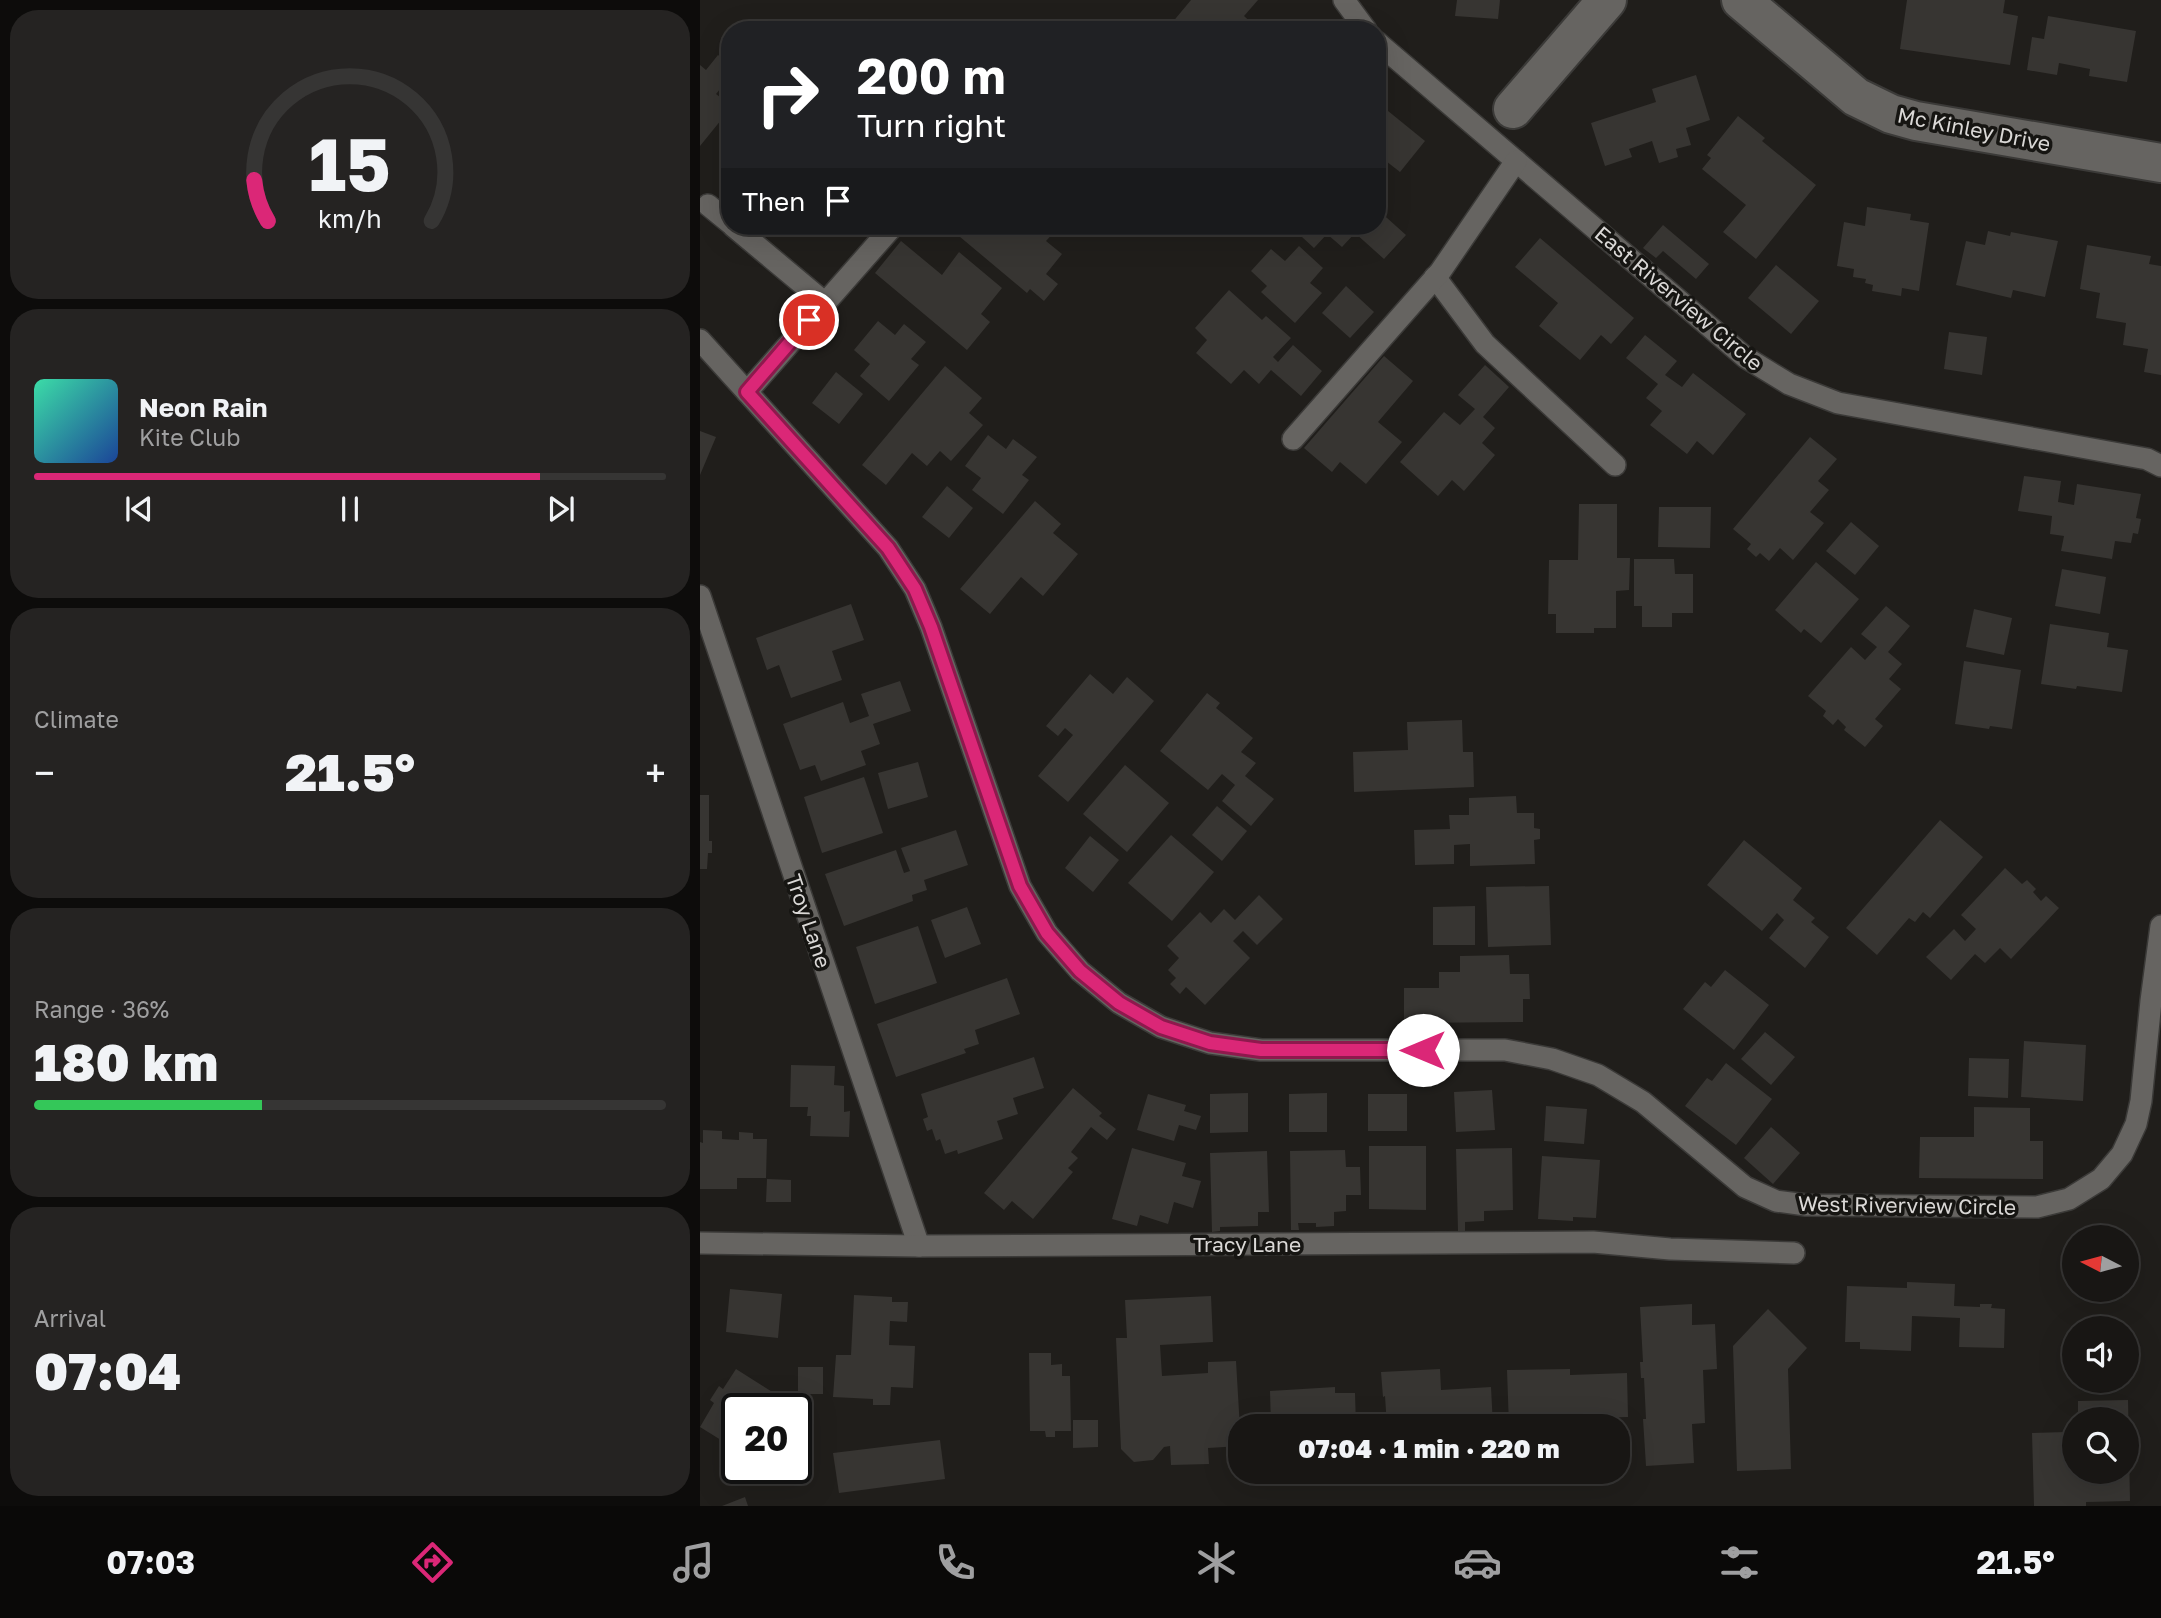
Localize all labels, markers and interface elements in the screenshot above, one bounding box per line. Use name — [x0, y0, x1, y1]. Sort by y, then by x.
text: 200 m — [857, 46, 1006, 105]
icon: right — [742, 49, 833, 140]
street label: Mc Kinley Drive — [1895, 101, 2053, 157]
text: Turn right — [857, 106, 1006, 144]
text: 15 — [309, 120, 391, 207]
icon: arrive — [819, 182, 857, 220]
text: Then — [742, 186, 805, 217]
text: km/h — [318, 202, 382, 233]
street label: East Riverview Circle — [1590, 220, 1768, 376]
pin — [779, 290, 839, 350]
icon: arrive — [790, 301, 828, 339]
text: Neon Rain — [139, 392, 268, 423]
text: Kite Club — [139, 423, 240, 451]
icon: previous — [120, 490, 158, 528]
icon: pause — [331, 490, 369, 528]
icon: next — [542, 490, 580, 528]
text: Climate — [34, 705, 119, 733]
text: 21.5° — [285, 740, 415, 802]
text: − — [34, 750, 55, 795]
text: + — [645, 750, 666, 795]
street label: Troy Lane — [781, 871, 837, 971]
text: Range · 36% — [34, 995, 169, 1023]
position arrow — [1386, 1013, 1460, 1087]
text: 180 km — [34, 1030, 218, 1092]
street label: West Riverview Circle — [1798, 1190, 2016, 1220]
north arrow — [2062, 1225, 2138, 1302]
map controls — [2062, 1225, 2139, 1484]
street label: Tracy Lane — [1193, 1231, 1301, 1257]
text: Arrival — [34, 1304, 106, 1332]
button: sound — [2062, 1316, 2139, 1393]
text: 07:04 — [34, 1339, 181, 1401]
speed limit sign: 20 — [721, 1393, 812, 1484]
button: search — [2062, 1407, 2139, 1484]
text: 07:04 · 1 min · 220 m — [1298, 1433, 1560, 1464]
icon: directions — [408, 1538, 457, 1587]
icon: music — [669, 1538, 718, 1587]
icon: phone — [931, 1538, 980, 1587]
icon: climate — [1192, 1538, 1241, 1587]
icon: car — [1453, 1538, 1502, 1587]
icon: filters — [1715, 1538, 1764, 1587]
text: 07:03 — [106, 1543, 195, 1581]
text: 21.5° — [1976, 1543, 2055, 1581]

